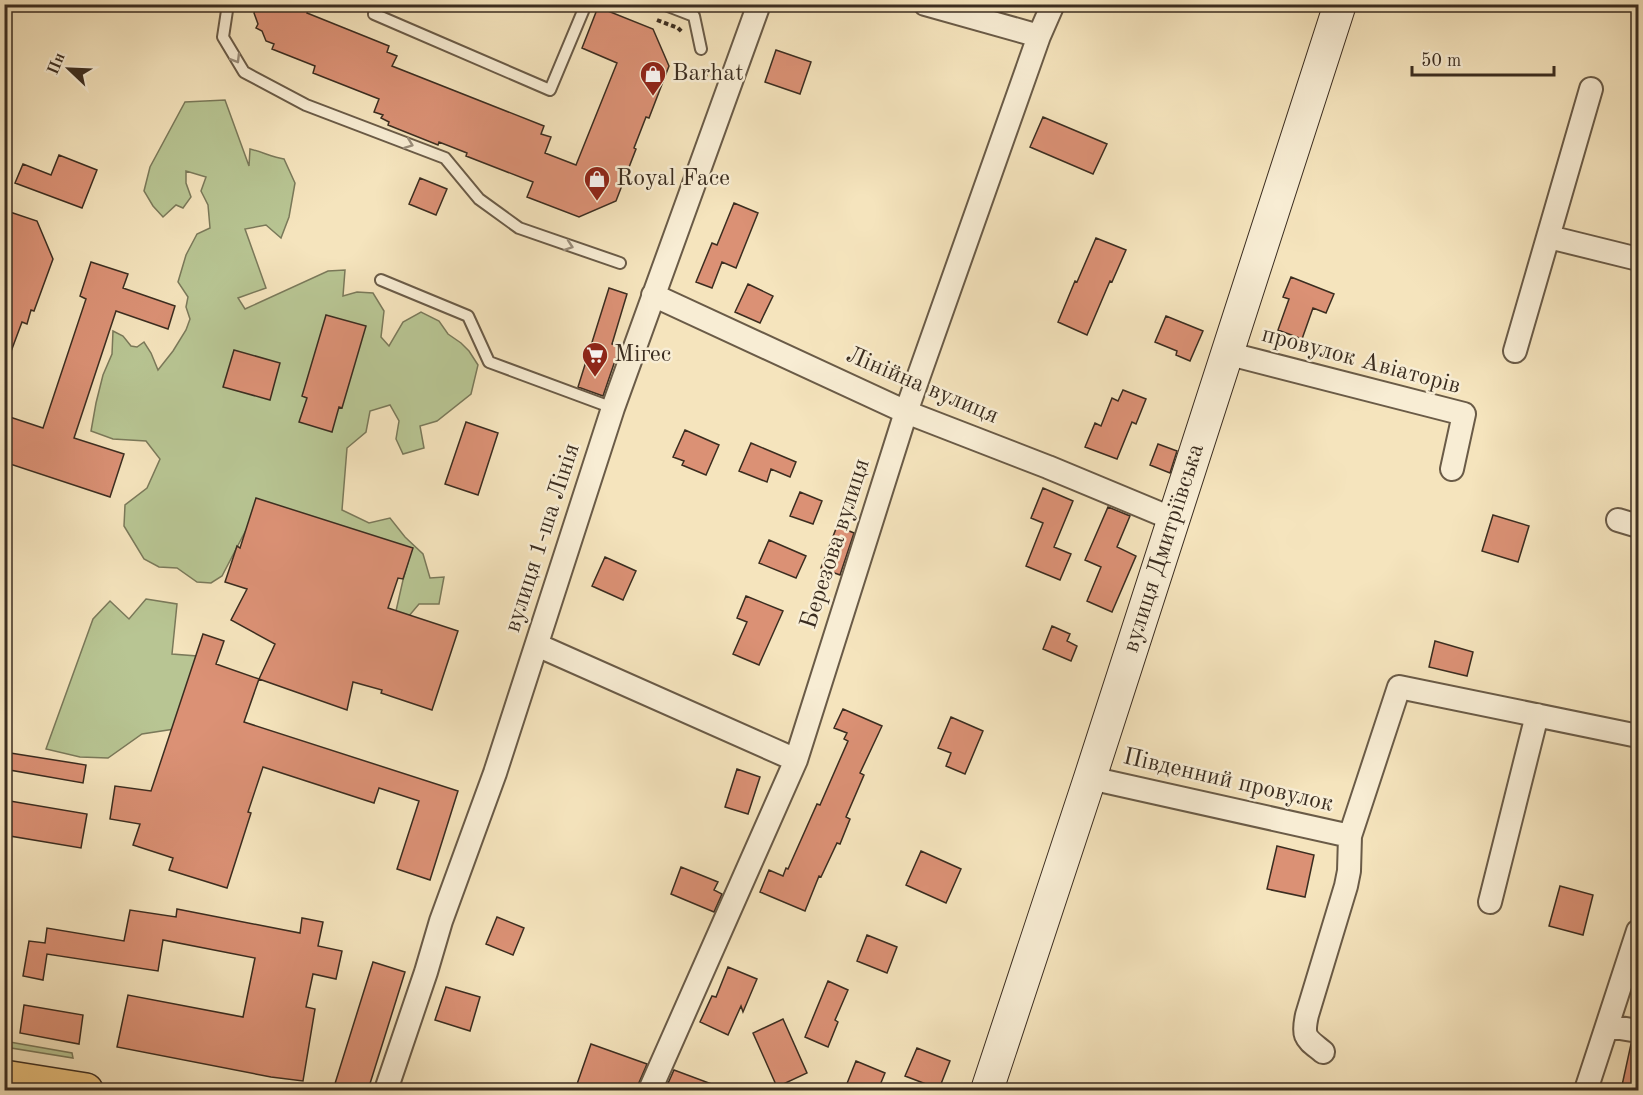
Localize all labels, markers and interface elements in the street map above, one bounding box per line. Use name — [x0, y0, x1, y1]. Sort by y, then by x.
north arrow — [39, 39, 99, 99]
scale bar — [1412, 39, 1554, 77]
text: Пн — [45, 51, 69, 77]
text: 50 m — [1421, 52, 1461, 70]
one-way arrow — [229, 53, 241, 63]
shop icon: Barhat — [638, 59, 668, 97]
place label: Barhat — [672, 62, 744, 86]
one-way arrow — [402, 137, 413, 149]
shop icon: Royal Face — [582, 164, 612, 202]
place label: Royal Face — [616, 167, 730, 191]
one-way arrow — [563, 238, 574, 251]
street label: провулок Авіаторів — [1259, 323, 1463, 399]
supermarket icon: Мігес — [580, 340, 610, 378]
place label: Мігес — [614, 343, 671, 367]
street label: Лінійна вулиця — [842, 343, 1002, 429]
street label: вулиця 1-ша Лінія — [501, 441, 585, 635]
street label: вулиця Дмитріївська — [1119, 441, 1209, 656]
street label: Березова вулиця — [797, 456, 875, 632]
street label: Південний провулок — [1121, 745, 1335, 817]

